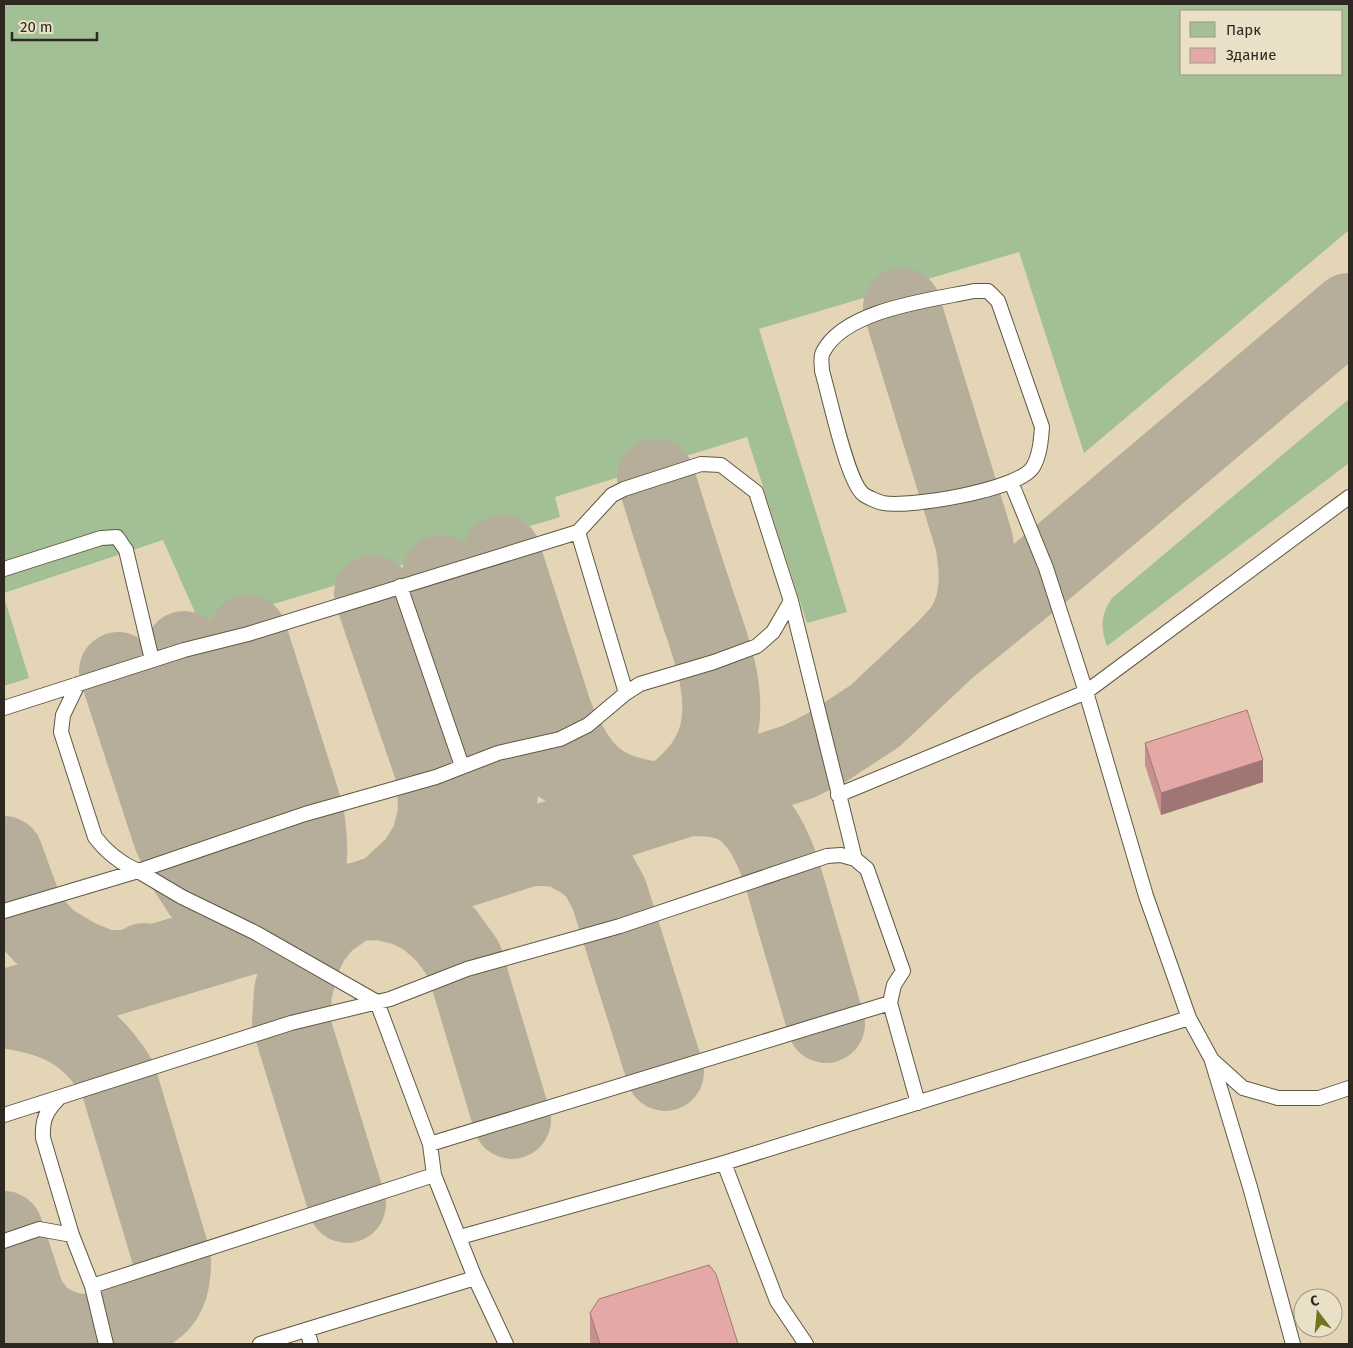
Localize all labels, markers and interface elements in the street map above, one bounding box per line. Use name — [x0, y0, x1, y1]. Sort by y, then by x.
scale bar — [12, 10, 98, 42]
legend — [1180, 10, 1343, 75]
text: 20 m — [20, 18, 53, 36]
text: Парк — [1226, 21, 1261, 39]
text: Здание — [1226, 46, 1276, 64]
north arrow — [1293, 1288, 1343, 1338]
text: С — [1308, 1292, 1321, 1310]

